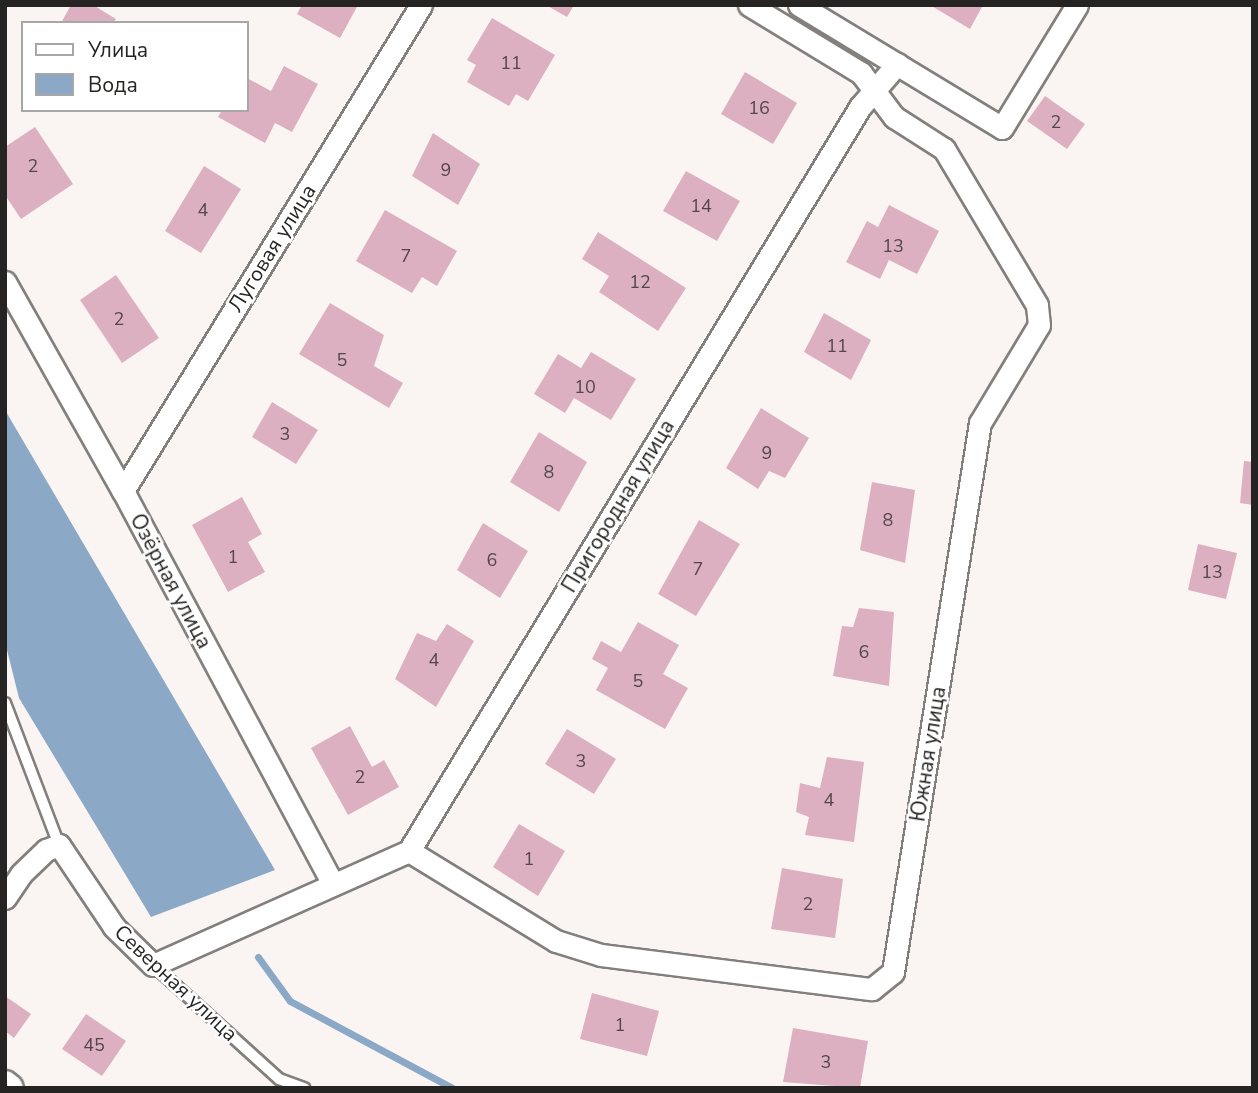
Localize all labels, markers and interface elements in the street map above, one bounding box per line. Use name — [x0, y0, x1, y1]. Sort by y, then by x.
legend — [21, 21, 248, 112]
text: Улица — [88, 36, 148, 64]
house number: 11 — [500, 52, 522, 74]
text: Вода — [88, 71, 138, 99]
house number: 16 — [748, 97, 770, 119]
house number: 2 — [1051, 111, 1061, 133]
house number: 2 — [28, 155, 38, 177]
house number: 9 — [441, 159, 451, 181]
street label: Луговая улица — [223, 180, 321, 316]
house number: 14 — [690, 195, 712, 217]
house number: 4 — [198, 199, 208, 221]
house number: 13 — [882, 235, 904, 257]
house number: 7 — [401, 245, 411, 267]
house number: 12 — [629, 271, 651, 293]
house number: 2 — [114, 308, 124, 330]
house number: 11 — [826, 335, 848, 357]
house number: 5 — [337, 349, 347, 371]
house number: 10 — [574, 376, 596, 398]
street label: Пригородная улица — [556, 415, 680, 597]
house number: 3 — [280, 423, 290, 445]
house number: 9 — [762, 442, 772, 464]
house number: 8 — [544, 461, 554, 483]
street label: Озёрная улица — [125, 509, 217, 653]
house number: 8 — [883, 509, 893, 531]
house number: 1 — [228, 546, 238, 568]
house number: 6 — [487, 549, 497, 571]
house number: 7 — [693, 558, 703, 580]
house number: 13 — [1201, 561, 1223, 583]
house number: 6 — [859, 641, 869, 663]
house number: 4 — [429, 649, 439, 671]
house number: 5 — [633, 670, 643, 692]
street label: Южная улица — [905, 685, 951, 823]
house number: 3 — [576, 750, 586, 772]
house number: 2 — [355, 766, 365, 788]
house number: 4 — [824, 789, 834, 811]
house number: 1 — [524, 848, 534, 870]
house number: 2 — [803, 893, 813, 915]
street label: Северная улица — [109, 919, 243, 1047]
house number: 1 — [615, 1014, 625, 1036]
house number: 45 — [83, 1034, 105, 1056]
house number: 3 — [821, 1051, 831, 1073]

